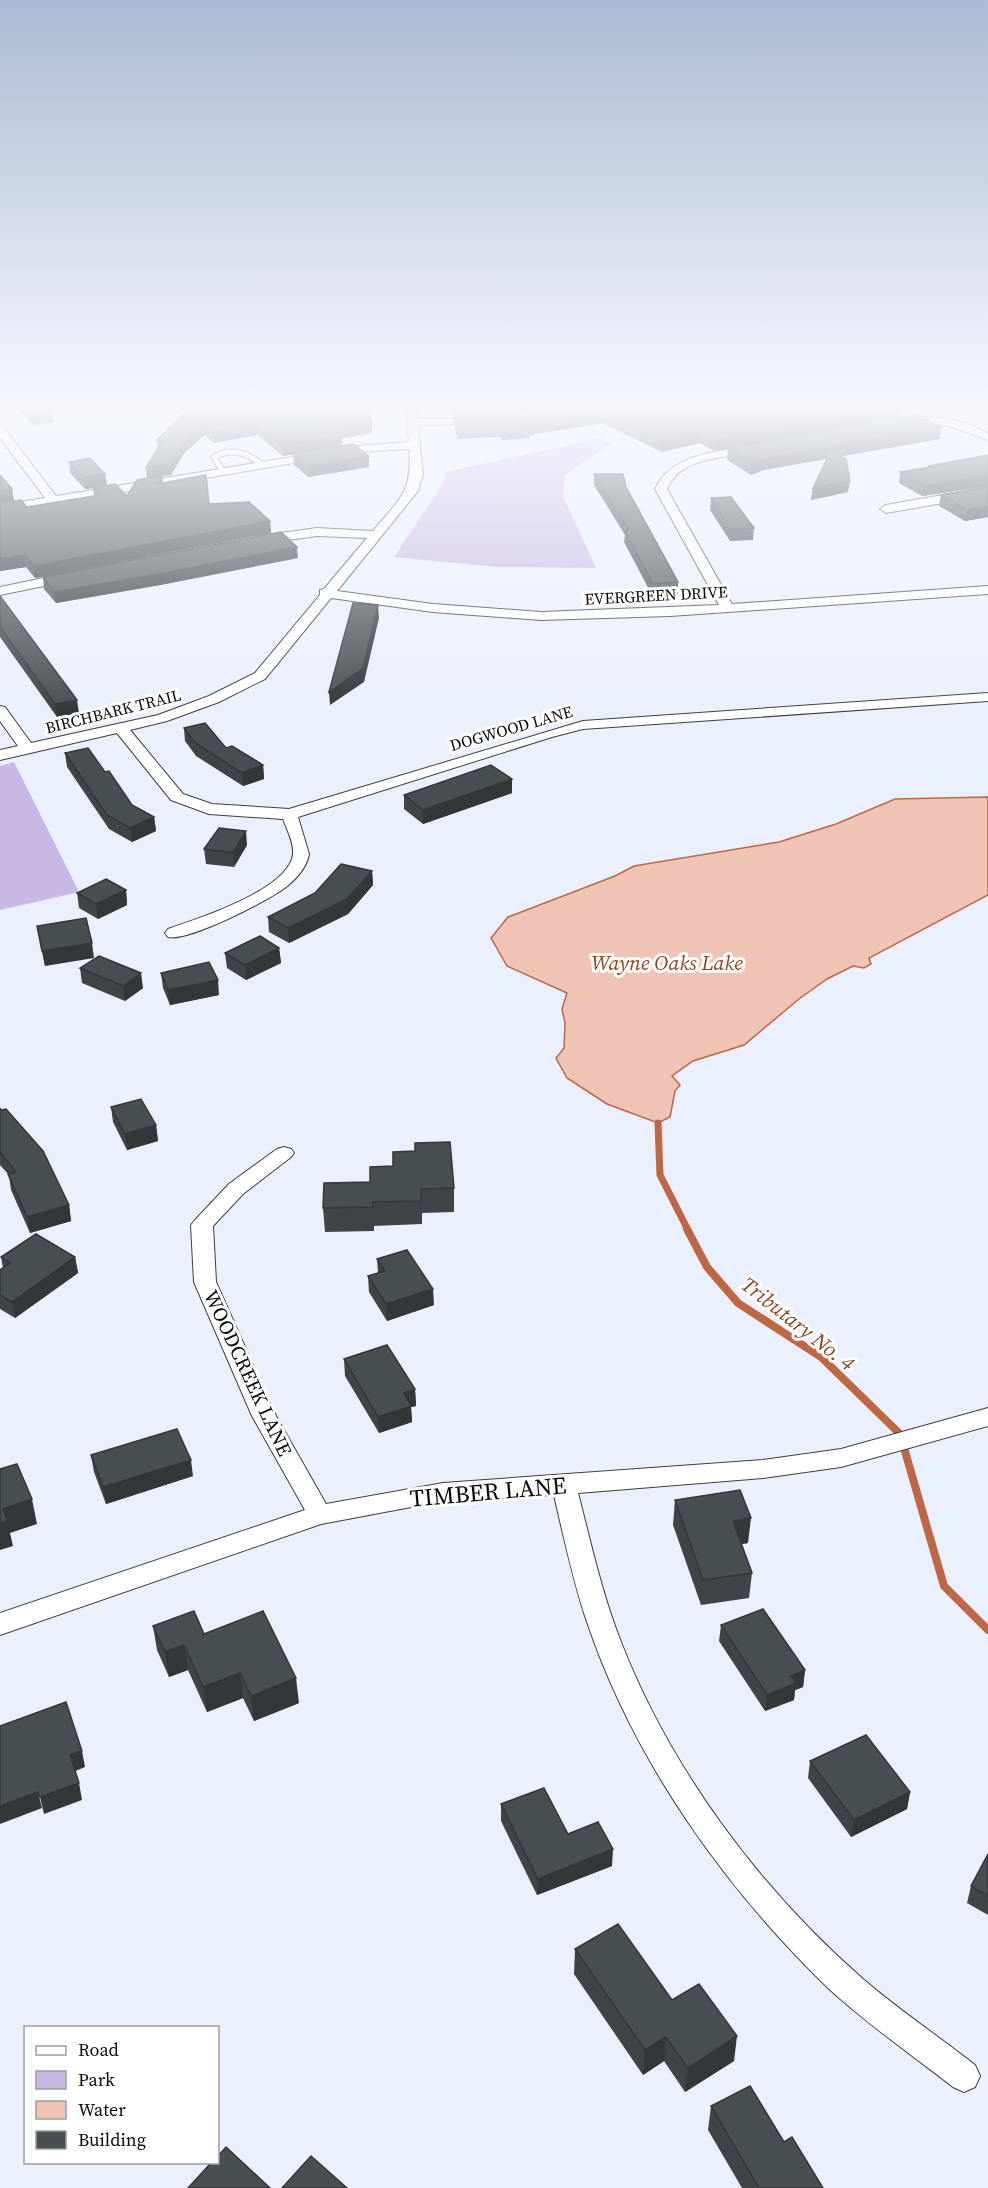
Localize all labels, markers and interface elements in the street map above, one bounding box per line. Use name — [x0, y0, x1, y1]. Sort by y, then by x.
street label: EVERGREEN DRIVE — [584, 580, 729, 610]
street label: BIRCHBARK TRAIL — [43, 683, 183, 739]
street label: DOGWOOD LANE — [447, 700, 575, 756]
water label: Wayne Oaks Lake — [591, 948, 743, 977]
water label: Tributary No. 4 — [735, 1270, 861, 1377]
street label: WOODCREEK LANE — [197, 1285, 299, 1461]
street label: TIMBER LANE — [408, 1468, 568, 1515]
legend — [24, 2026, 219, 2164]
text: Road — [78, 2037, 119, 2062]
text: Park — [78, 2067, 115, 2092]
text: Water — [78, 2097, 126, 2122]
text: Building — [78, 2127, 146, 2152]

